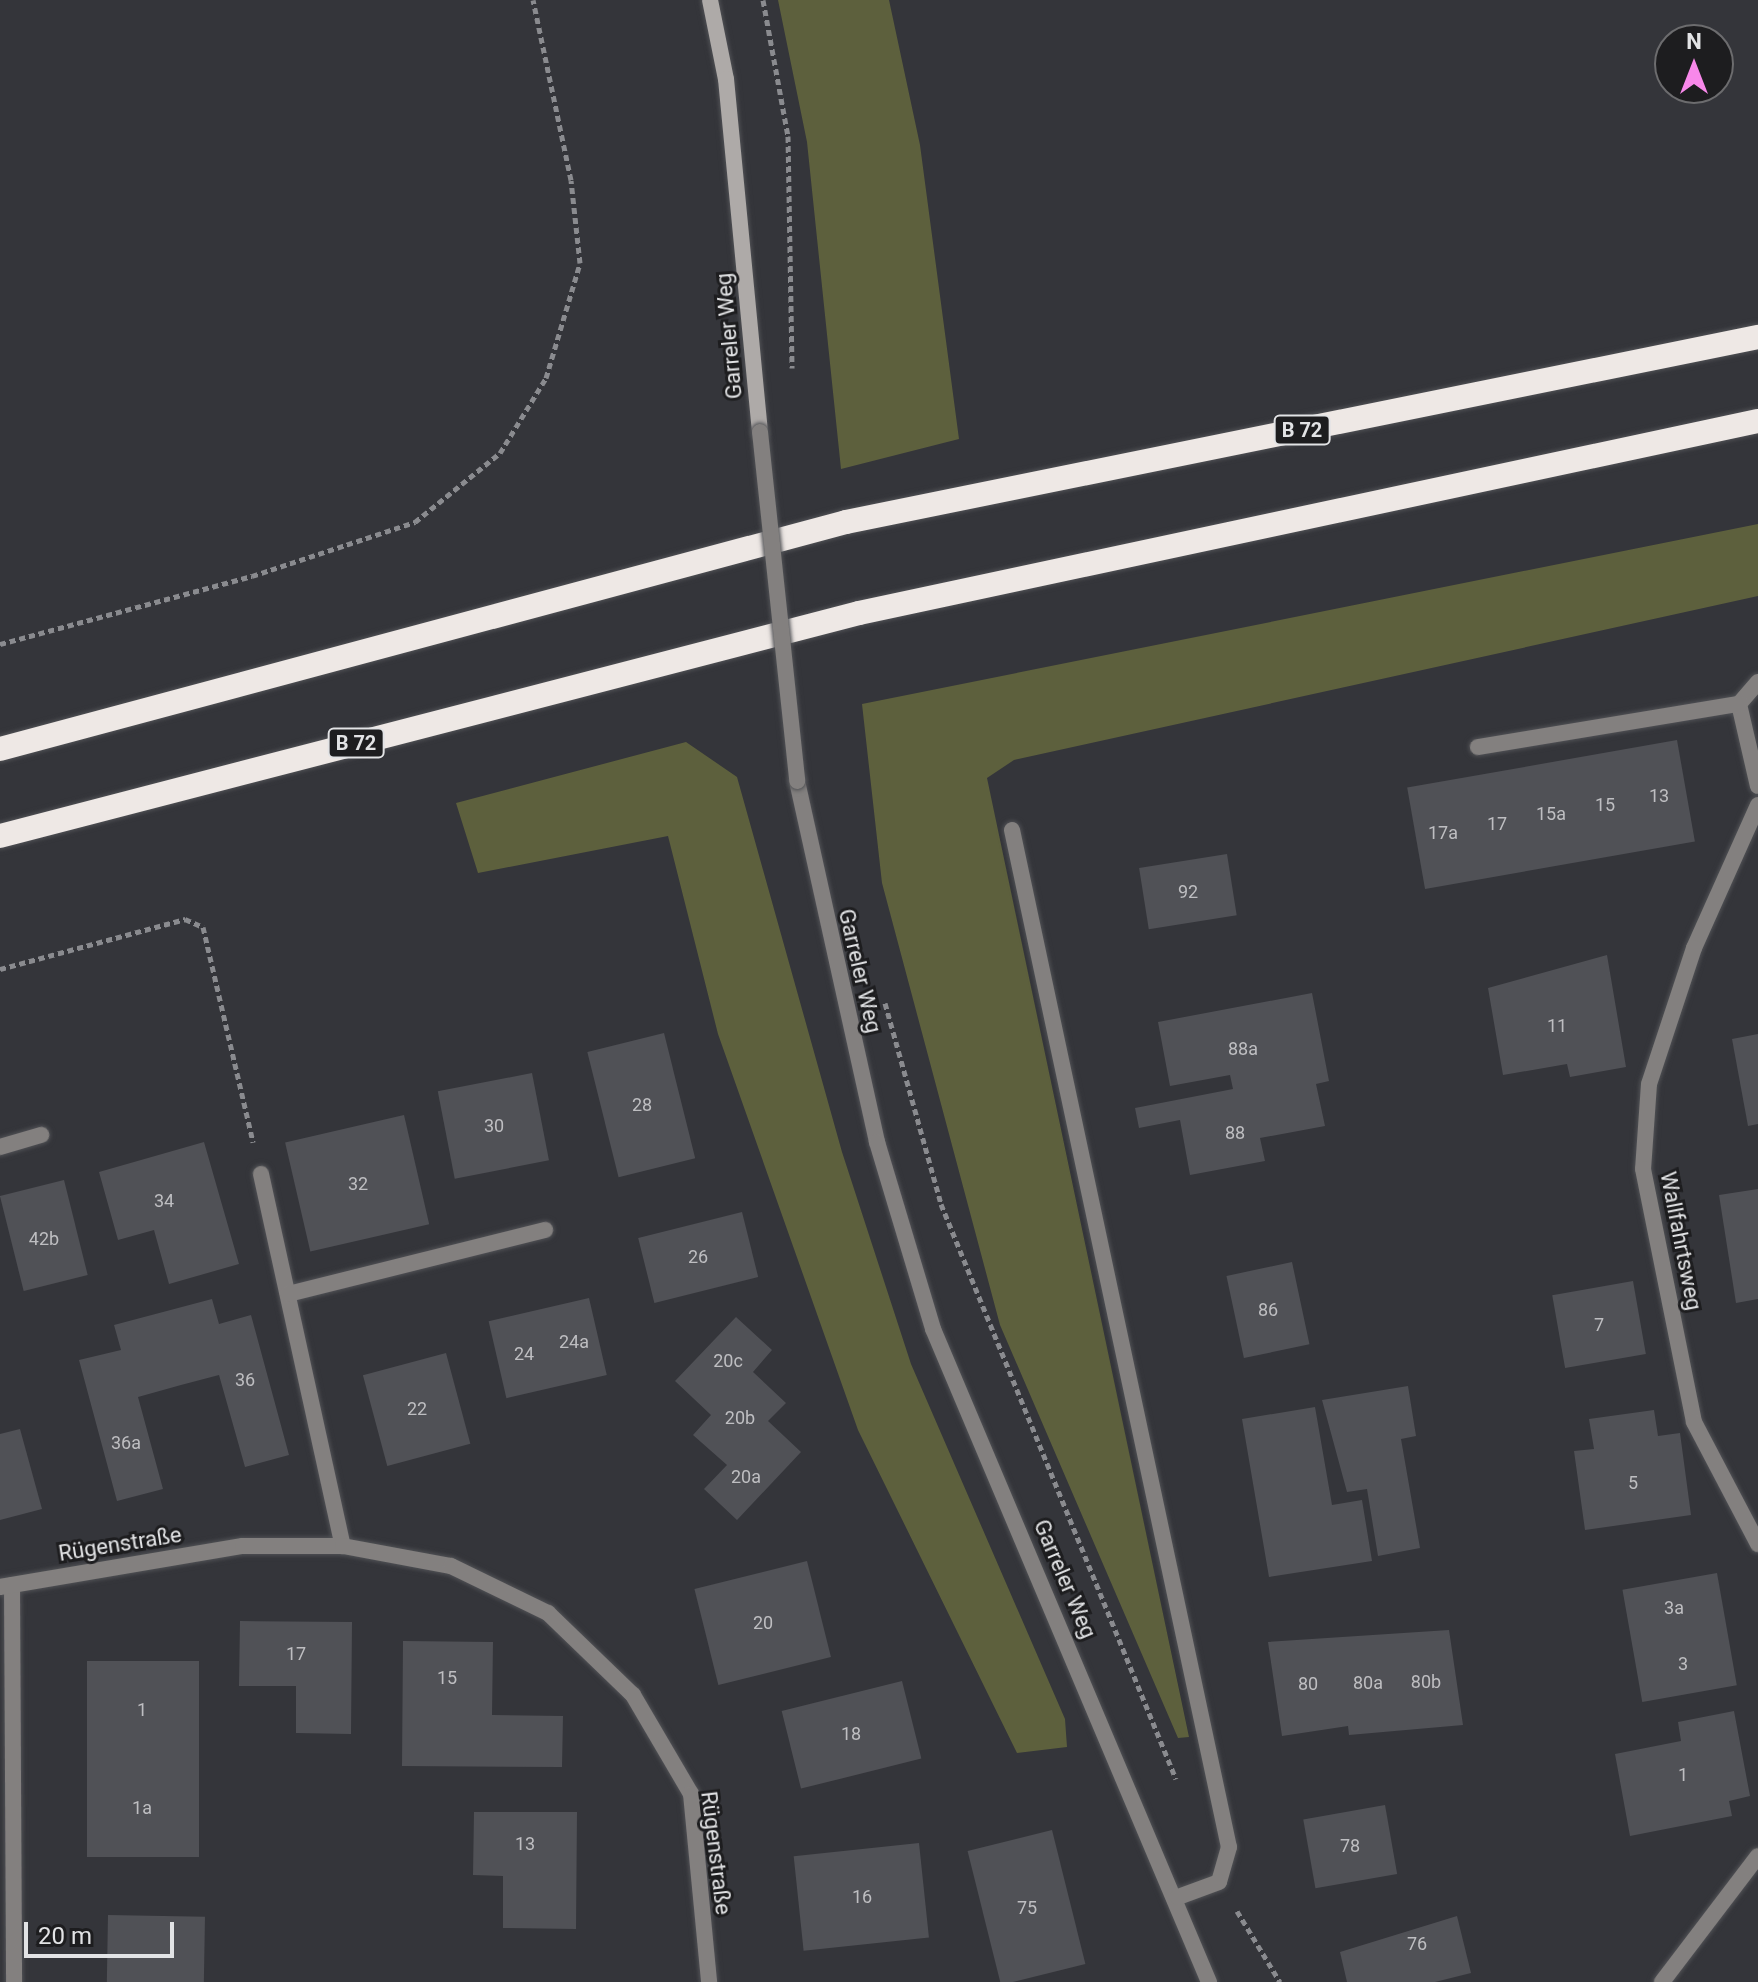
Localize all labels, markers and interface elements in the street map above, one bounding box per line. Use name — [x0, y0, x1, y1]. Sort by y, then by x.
north arrow — [1654, 24, 1734, 104]
text: N — [1686, 29, 1702, 54]
street label: Garreler Weg — [710, 272, 748, 400]
road number: B 72 — [1272, 414, 1332, 446]
road number: B 72 — [326, 727, 386, 759]
house number: 13 — [1649, 785, 1669, 807]
house number: 15 — [1595, 794, 1615, 816]
house number: 15a — [1536, 803, 1566, 825]
house number: 17 — [1487, 813, 1507, 835]
house number: 17a — [1428, 822, 1458, 844]
house number: 92 — [1178, 881, 1198, 903]
street label: Garreler Weg — [833, 906, 887, 1036]
house number: 11 — [1547, 1015, 1567, 1037]
house number: 88a — [1228, 1038, 1258, 1060]
house number: 28 — [632, 1094, 652, 1116]
house number: 30 — [484, 1115, 504, 1137]
house number: 88 — [1225, 1122, 1245, 1144]
street label: Wallfahrtsweg — [1655, 1169, 1707, 1313]
house number: 32 — [348, 1173, 368, 1195]
house number: 34 — [154, 1190, 174, 1212]
house number: 42b — [29, 1228, 59, 1250]
house number: 26 — [688, 1246, 708, 1268]
house number: 86 — [1258, 1299, 1278, 1321]
house number: 7 — [1594, 1314, 1604, 1336]
house number: 24a — [559, 1331, 589, 1353]
house number: 24 — [514, 1343, 534, 1365]
house number: 20c — [713, 1350, 743, 1372]
house number: 36 — [235, 1369, 255, 1391]
house number: 22 — [407, 1398, 427, 1420]
house number: 20b — [725, 1407, 755, 1429]
house number: 36a — [111, 1432, 141, 1454]
house number: 20a — [731, 1466, 761, 1488]
house number: 5 — [1628, 1472, 1638, 1494]
street label: Garreler Weg — [1028, 1516, 1102, 1642]
street label: Rügenstraße — [57, 1521, 183, 1567]
house number: 3a — [1664, 1597, 1684, 1619]
house number: 20 — [753, 1612, 773, 1634]
house number: 17 — [286, 1643, 306, 1665]
house number: 3 — [1678, 1653, 1688, 1675]
house number: 15 — [437, 1667, 457, 1689]
house number: 80b — [1411, 1671, 1441, 1693]
house number: 80a — [1353, 1672, 1383, 1694]
house number: 80 — [1298, 1673, 1318, 1695]
house number: 1 — [137, 1699, 147, 1721]
house number: 18 — [841, 1723, 861, 1745]
house number: 1 — [1678, 1764, 1688, 1786]
street label: Rügenstraße — [695, 1790, 737, 1916]
house number: 1a — [132, 1797, 152, 1819]
house number: 13 — [515, 1833, 535, 1855]
house number: 78 — [1340, 1835, 1360, 1857]
house number: 16 — [852, 1886, 872, 1908]
house number: 75 — [1017, 1897, 1037, 1919]
scale bar — [28, 1906, 178, 1956]
text: 20 m — [38, 1922, 92, 1950]
house number: 76 — [1407, 1933, 1427, 1955]

